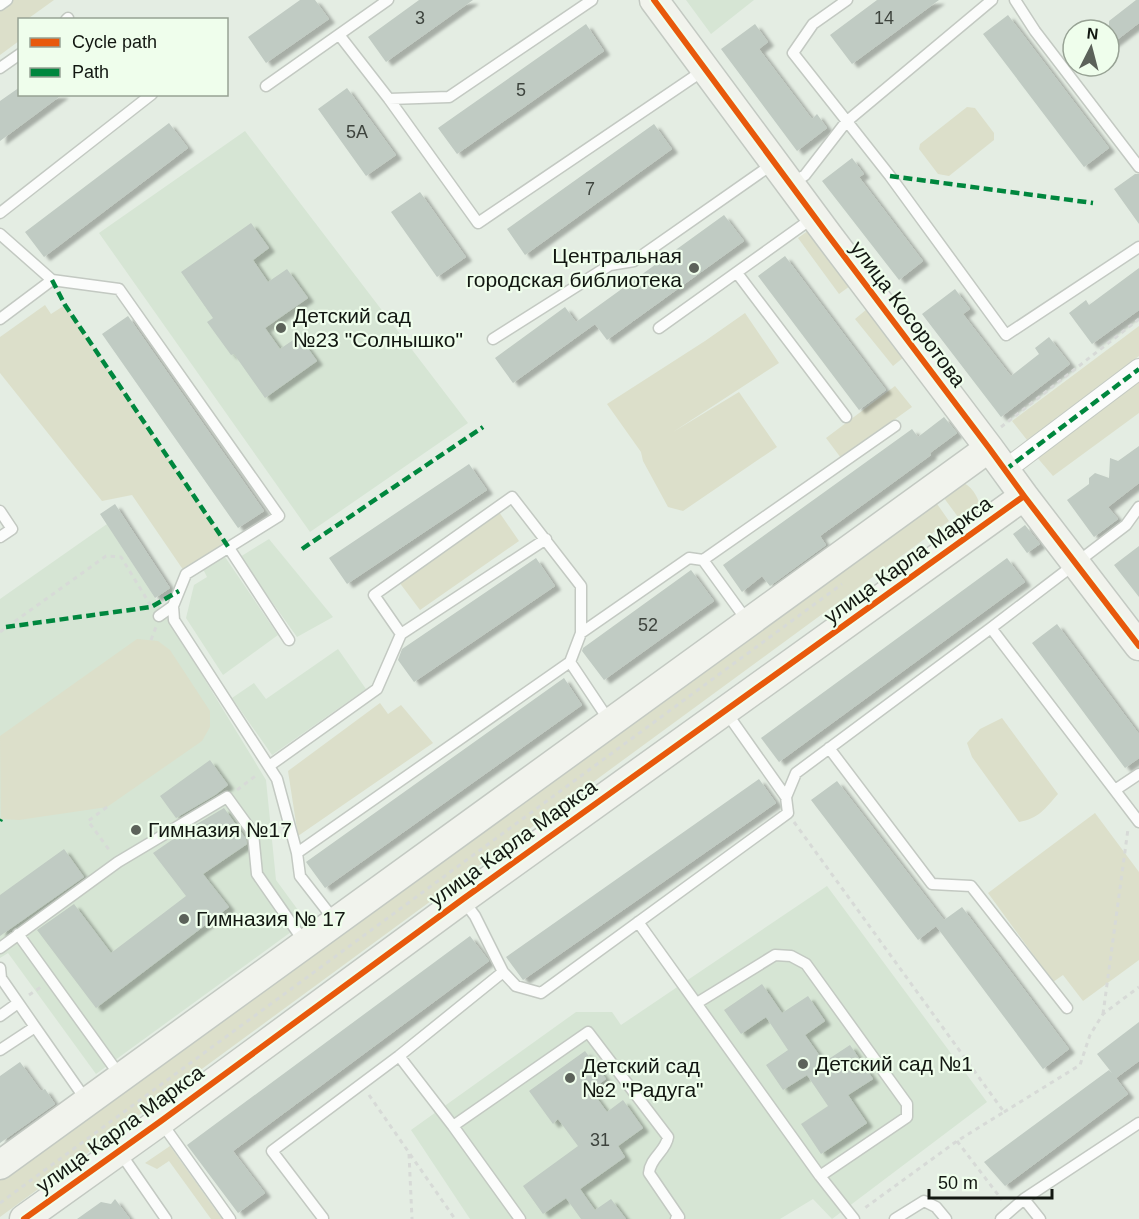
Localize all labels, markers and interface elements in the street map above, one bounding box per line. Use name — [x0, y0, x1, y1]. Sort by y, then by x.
house number: 3 — [415, 8, 425, 28]
house number: 14 — [874, 8, 894, 28]
legend — [18, 18, 228, 96]
north arrow — [1061, 18, 1121, 78]
text: N — [1086, 25, 1099, 43]
text: Cycle path — [72, 32, 157, 52]
text: Path — [72, 62, 109, 82]
house number: 5 — [516, 80, 526, 100]
house number: 5А — [346, 122, 368, 142]
house number: 7 — [585, 179, 595, 199]
street label: улица Косоротова — [846, 236, 971, 391]
place label: Центральная городская библиотека — [467, 244, 682, 291]
marker: Центральная городская библиотека — [687, 261, 701, 275]
place label: Детский сад №23 "Солнышко" — [293, 304, 463, 351]
marker: Детский сад №23 "Солнышко" — [274, 321, 288, 335]
street label: улица Карла Маркса — [820, 491, 996, 628]
house number: 52 — [638, 615, 658, 635]
street label: улица Карла Маркса — [425, 774, 601, 911]
place label: Гимназия №17 — [148, 818, 292, 841]
marker: Гимназия №17 — [129, 823, 143, 837]
place label: Гимназия № 17 — [196, 907, 346, 930]
marker: Гимназия № 17 — [177, 912, 191, 926]
place label: Детский сад №1 — [815, 1052, 973, 1075]
place label: Детский сад №2 "Радуга" — [582, 1054, 704, 1101]
marker: Детский сад №1 — [796, 1057, 810, 1071]
street label: улица Карла Маркса — [32, 1060, 208, 1197]
marker: Детский сад №2 "Радуга" — [563, 1071, 577, 1085]
house number: 31 — [590, 1130, 610, 1150]
scale bar — [929, 1162, 1052, 1200]
text: 50 m — [938, 1173, 978, 1193]

